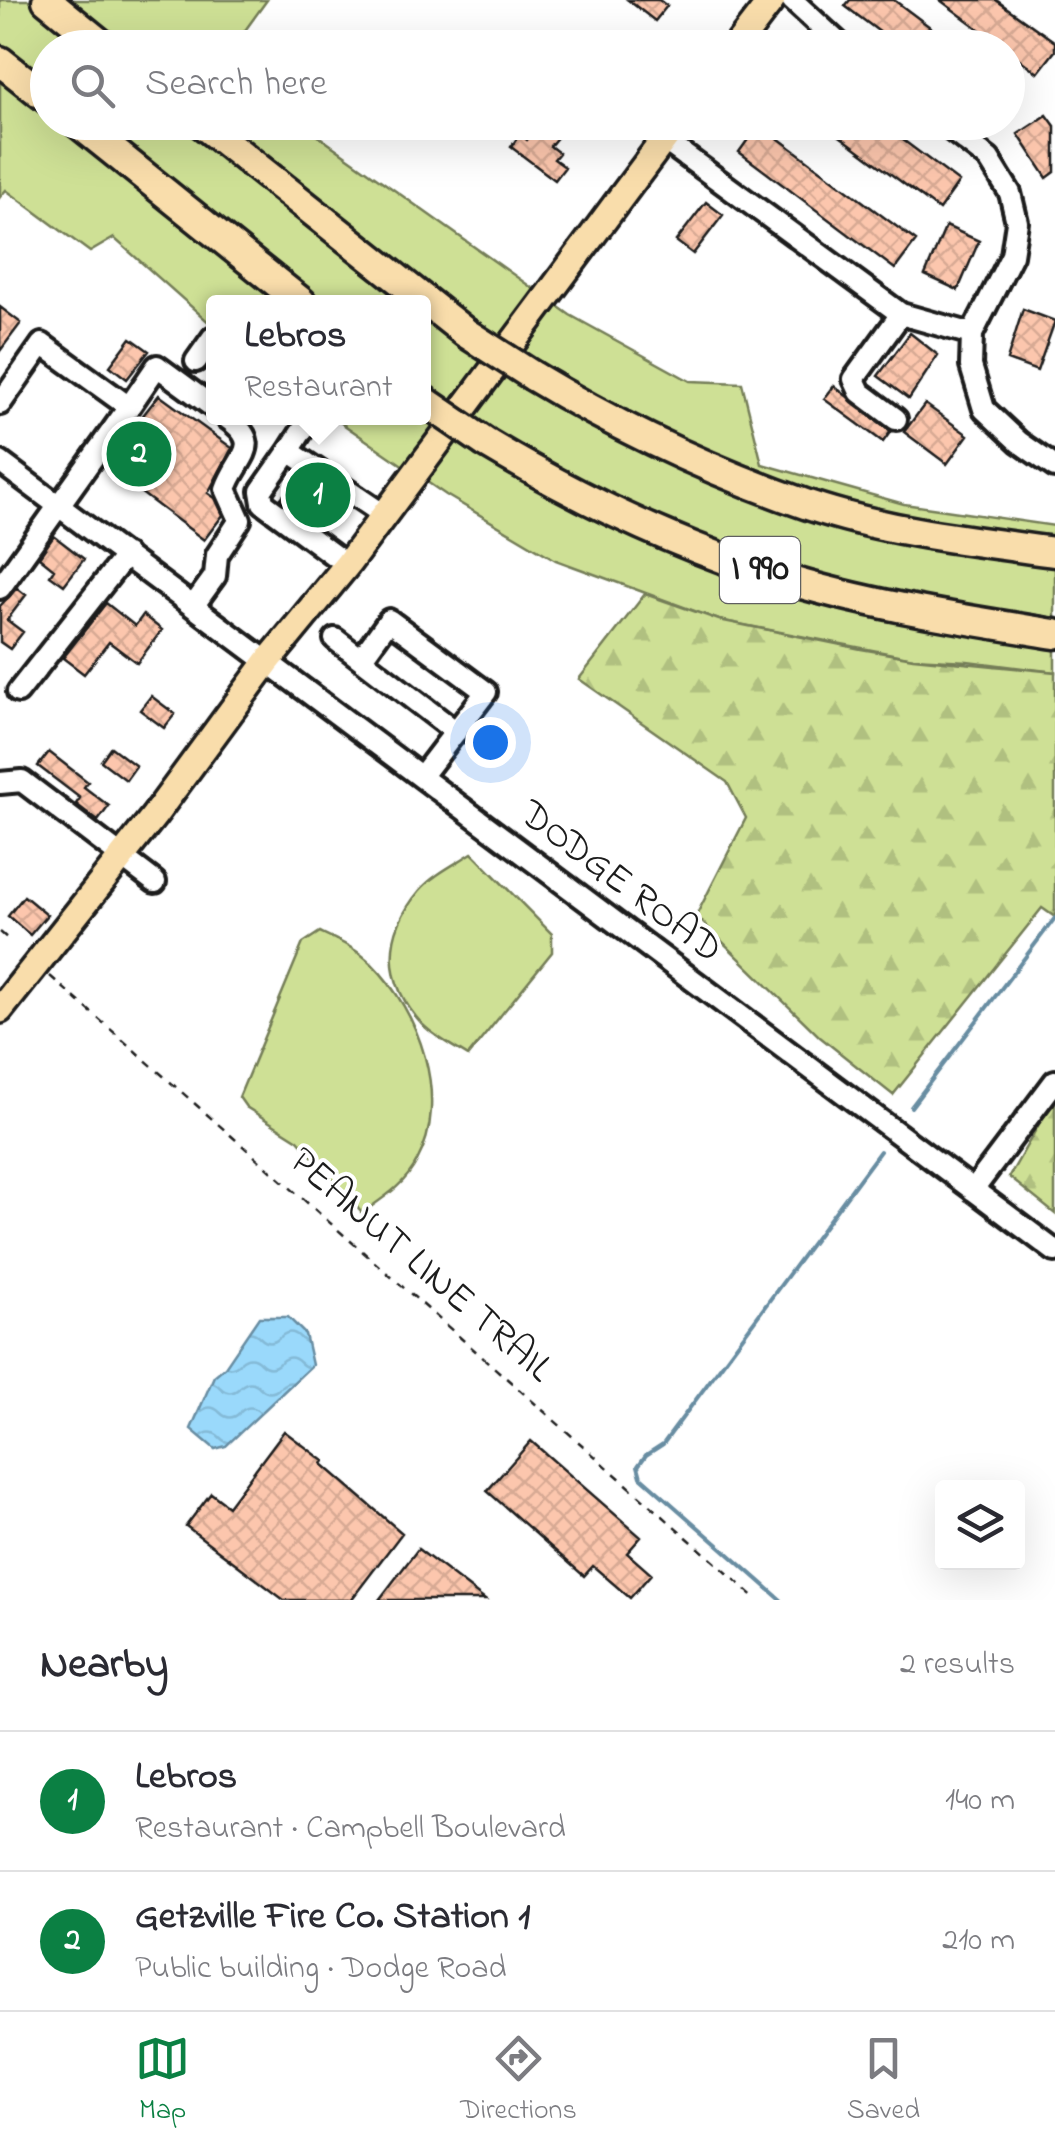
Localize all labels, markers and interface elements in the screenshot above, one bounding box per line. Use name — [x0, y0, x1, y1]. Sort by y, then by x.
search box — [30, 30, 1025, 140]
text: Search here — [145, 57, 327, 113]
icon: search — [65, 58, 120, 113]
popup — [206, 295, 431, 425]
text: Lebros — [244, 309, 346, 365]
text: Restaurant — [244, 365, 393, 412]
pin: 2 — [106, 416, 172, 492]
pin: 1 — [286, 458, 350, 532]
road number: I 990 — [720, 537, 800, 603]
your location — [465, 717, 516, 768]
street label: DODGE ROAD — [505, 786, 734, 979]
street label: PEANUT LINE TRAIL — [275, 1134, 566, 1398]
map controls — [935, 1480, 1025, 1570]
button: layers — [935, 1480, 1025, 1570]
text: Nearby — [40, 1635, 168, 1696]
text: 2 results — [900, 1642, 1015, 1689]
text: Lebros — [135, 1750, 237, 1806]
text: 1 — [67, 1778, 78, 1825]
text: 140 m — [945, 1778, 1015, 1825]
text: Restaurant · Campbell Boulevard — [135, 1806, 566, 1853]
text: Getzville Fire Co. Station 1 — [135, 1890, 530, 1946]
text: 2 — [65, 1918, 80, 1965]
text: 210 m — [942, 1918, 1015, 1965]
text: Public building · Dodge Road — [135, 1946, 507, 1993]
tab: Map — [135, 2031, 190, 2132]
tab: Directions — [460, 2031, 577, 2132]
tab: Saved — [847, 2031, 920, 2132]

